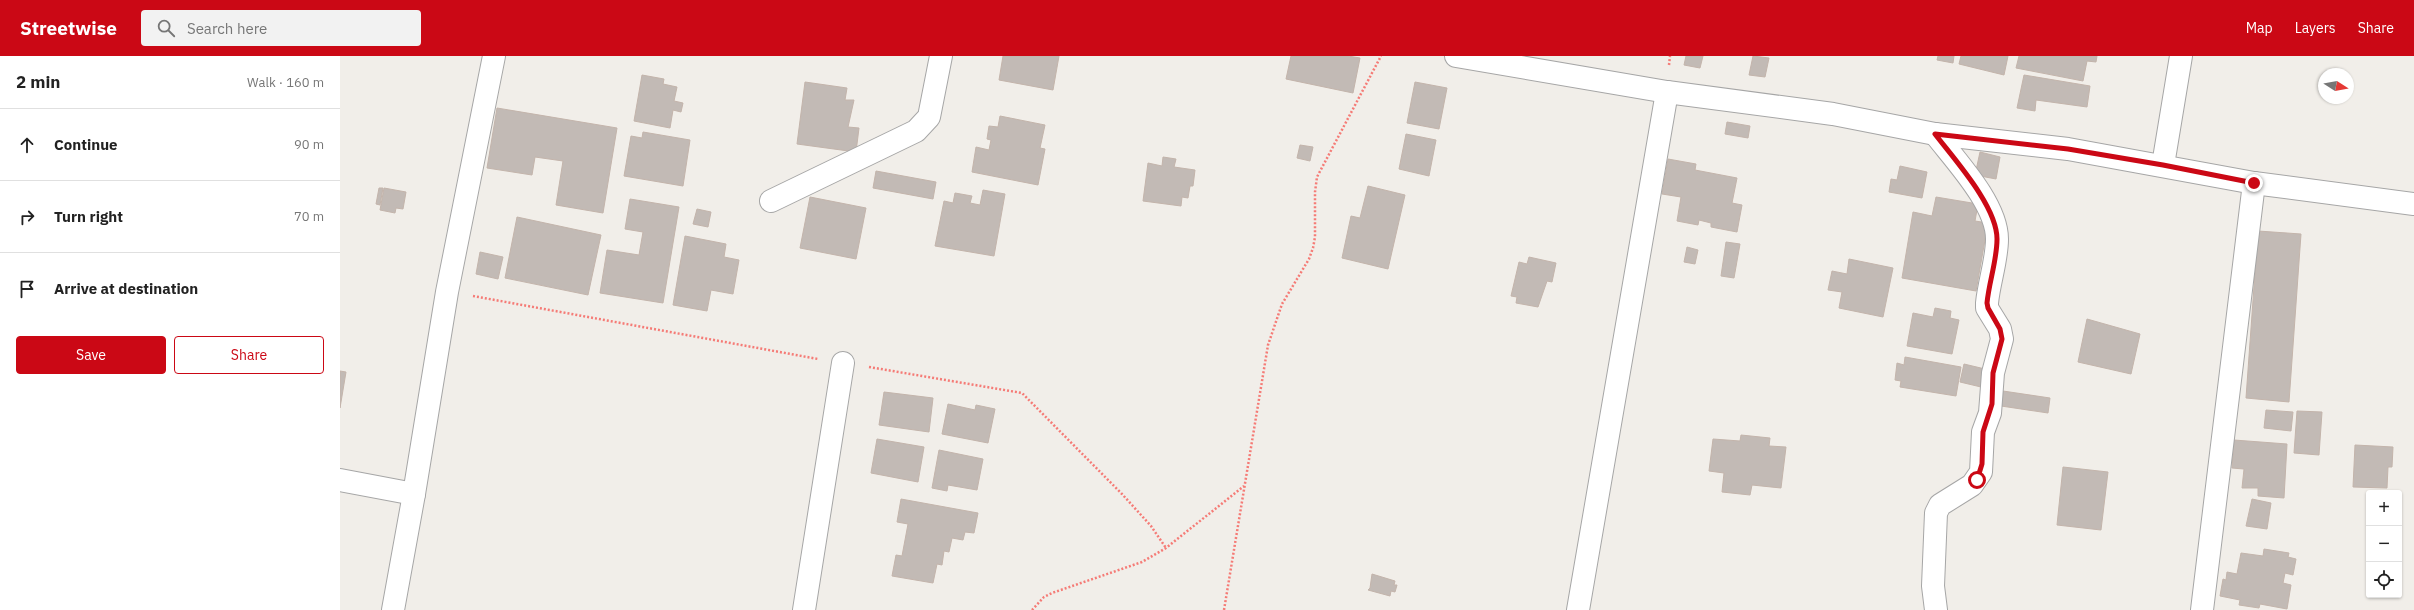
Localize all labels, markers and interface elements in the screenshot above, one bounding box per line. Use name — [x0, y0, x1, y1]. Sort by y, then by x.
search box — [141, 10, 421, 46]
text: Streetwise — [20, 16, 117, 40]
icon: search — [155, 17, 177, 39]
text: Search here — [187, 19, 267, 38]
text: Map — [2246, 19, 2273, 37]
text: Layers — [2295, 19, 2336, 37]
text: Share — [2358, 19, 2394, 37]
north arrow — [2318, 68, 2354, 104]
text: 2 min — [16, 71, 60, 93]
text: Walk · 160 m — [247, 74, 324, 91]
icon: ahead — [16, 134, 38, 156]
text: Continue — [54, 135, 118, 154]
text: 90 m — [294, 136, 324, 153]
route end — [2245, 174, 2263, 192]
icon: right — [16, 206, 38, 228]
text: Turn right — [54, 207, 123, 226]
text: 70 m — [294, 208, 324, 225]
icon: arrive — [16, 278, 38, 300]
text: Arrive at destination — [54, 279, 198, 298]
button: Save — [16, 336, 166, 374]
button: Share — [174, 336, 324, 374]
route start — [1968, 471, 1986, 489]
map controls — [2366, 490, 2402, 598]
button: + — [2366, 490, 2402, 526]
button: − — [2366, 526, 2402, 562]
button: locate — [2366, 562, 2402, 598]

